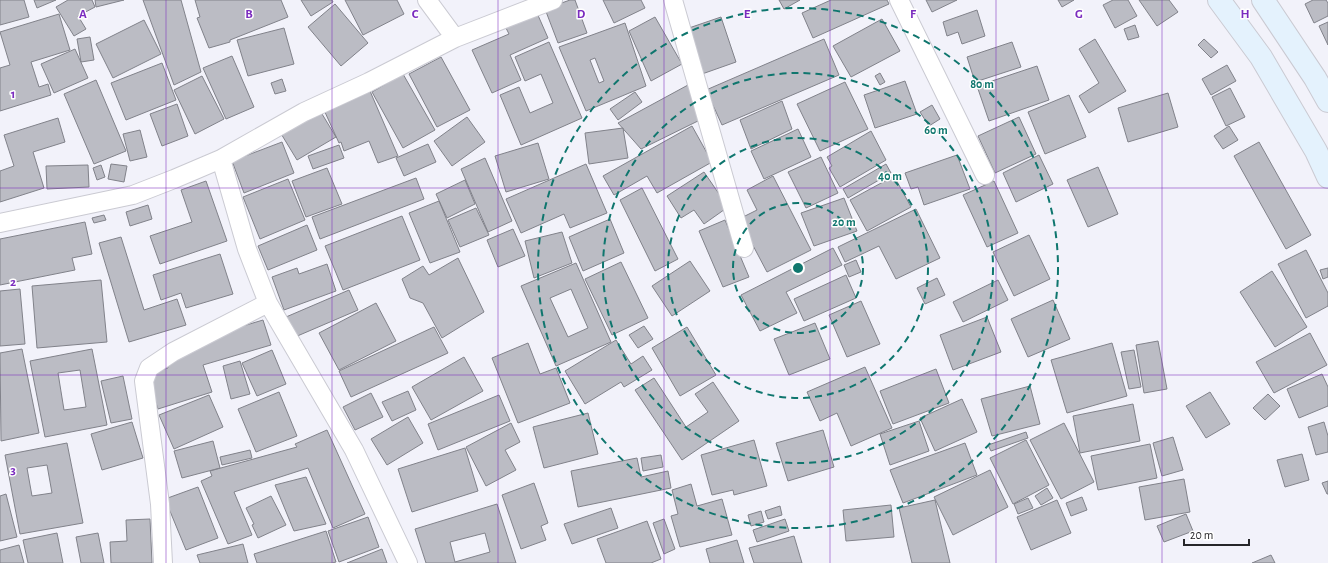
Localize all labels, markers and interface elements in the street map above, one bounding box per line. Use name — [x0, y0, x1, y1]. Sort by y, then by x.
text: A — [79, 8, 87, 21]
text: B — [245, 8, 253, 21]
text: C — [412, 8, 419, 21]
text: D — [577, 8, 586, 21]
text: E — [744, 8, 751, 21]
text: F — [910, 8, 917, 21]
text: G — [1075, 8, 1083, 21]
text: H — [1240, 8, 1250, 21]
text: 80 m — [970, 78, 994, 90]
text: 1 — [11, 88, 15, 101]
text: 60 m — [924, 124, 948, 136]
text: 40 m — [878, 170, 902, 182]
text: 20 m — [832, 216, 856, 228]
centre of rings — [791, 261, 805, 275]
text: 2 — [10, 276, 16, 289]
text: 3 — [10, 464, 16, 477]
scale bar — [1184, 521, 1249, 547]
text: 20 m — [1190, 529, 1213, 541]

